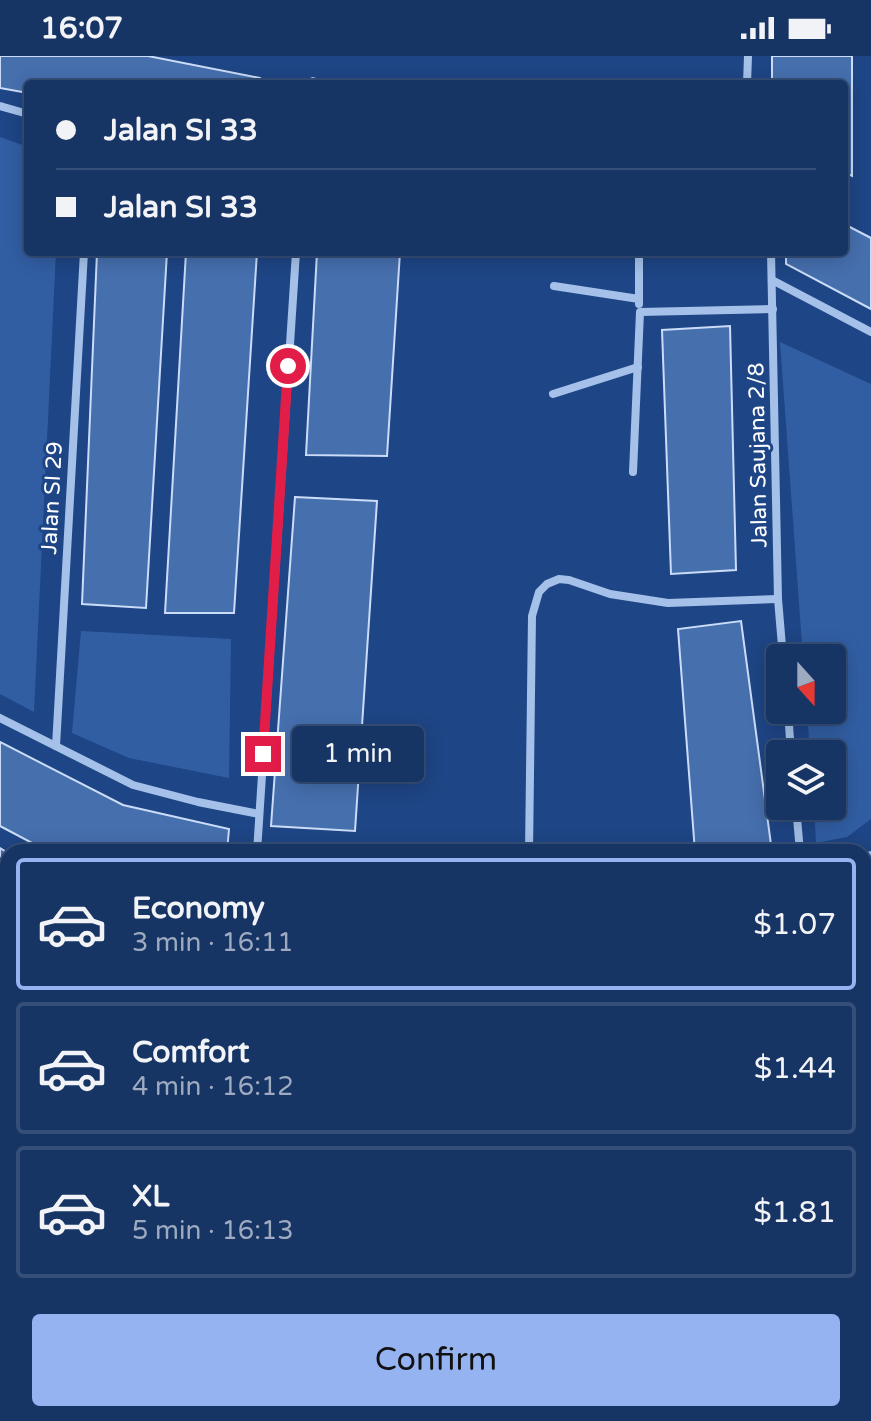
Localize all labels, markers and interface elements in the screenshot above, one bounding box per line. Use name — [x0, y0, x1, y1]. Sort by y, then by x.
text: 16:07 — [40, 10, 123, 47]
text: Jalan SI 33 — [104, 112, 258, 149]
text: Jalan SI 33 — [104, 189, 258, 226]
route start — [270, 348, 306, 384]
street label: Jalan Saujana 2/8 — [743, 362, 773, 548]
street label: Jalan SI 29 — [36, 441, 68, 555]
north arrow — [766, 644, 846, 724]
map controls — [766, 644, 846, 820]
callout: 1 min — [291, 726, 423, 782]
route end — [245, 736, 281, 772]
text: 1 min — [323, 738, 393, 769]
button: layers — [766, 740, 846, 820]
icon: car — [36, 888, 108, 960]
text: Economy — [132, 890, 265, 927]
text: $1.07 — [753, 906, 836, 943]
text: 3 min · 16:11 — [132, 927, 294, 958]
icon: car — [36, 1032, 108, 1104]
text: Comfort — [132, 1034, 250, 1071]
text: $1.44 — [754, 1050, 836, 1087]
text: 4 min · 16:12 — [132, 1071, 294, 1102]
icon: car — [36, 1176, 108, 1248]
text: XL — [132, 1178, 169, 1215]
text: $1.81 — [753, 1194, 836, 1231]
text: 5 min · 16:13 — [132, 1215, 294, 1246]
button: Confirm — [32, 1314, 840, 1406]

